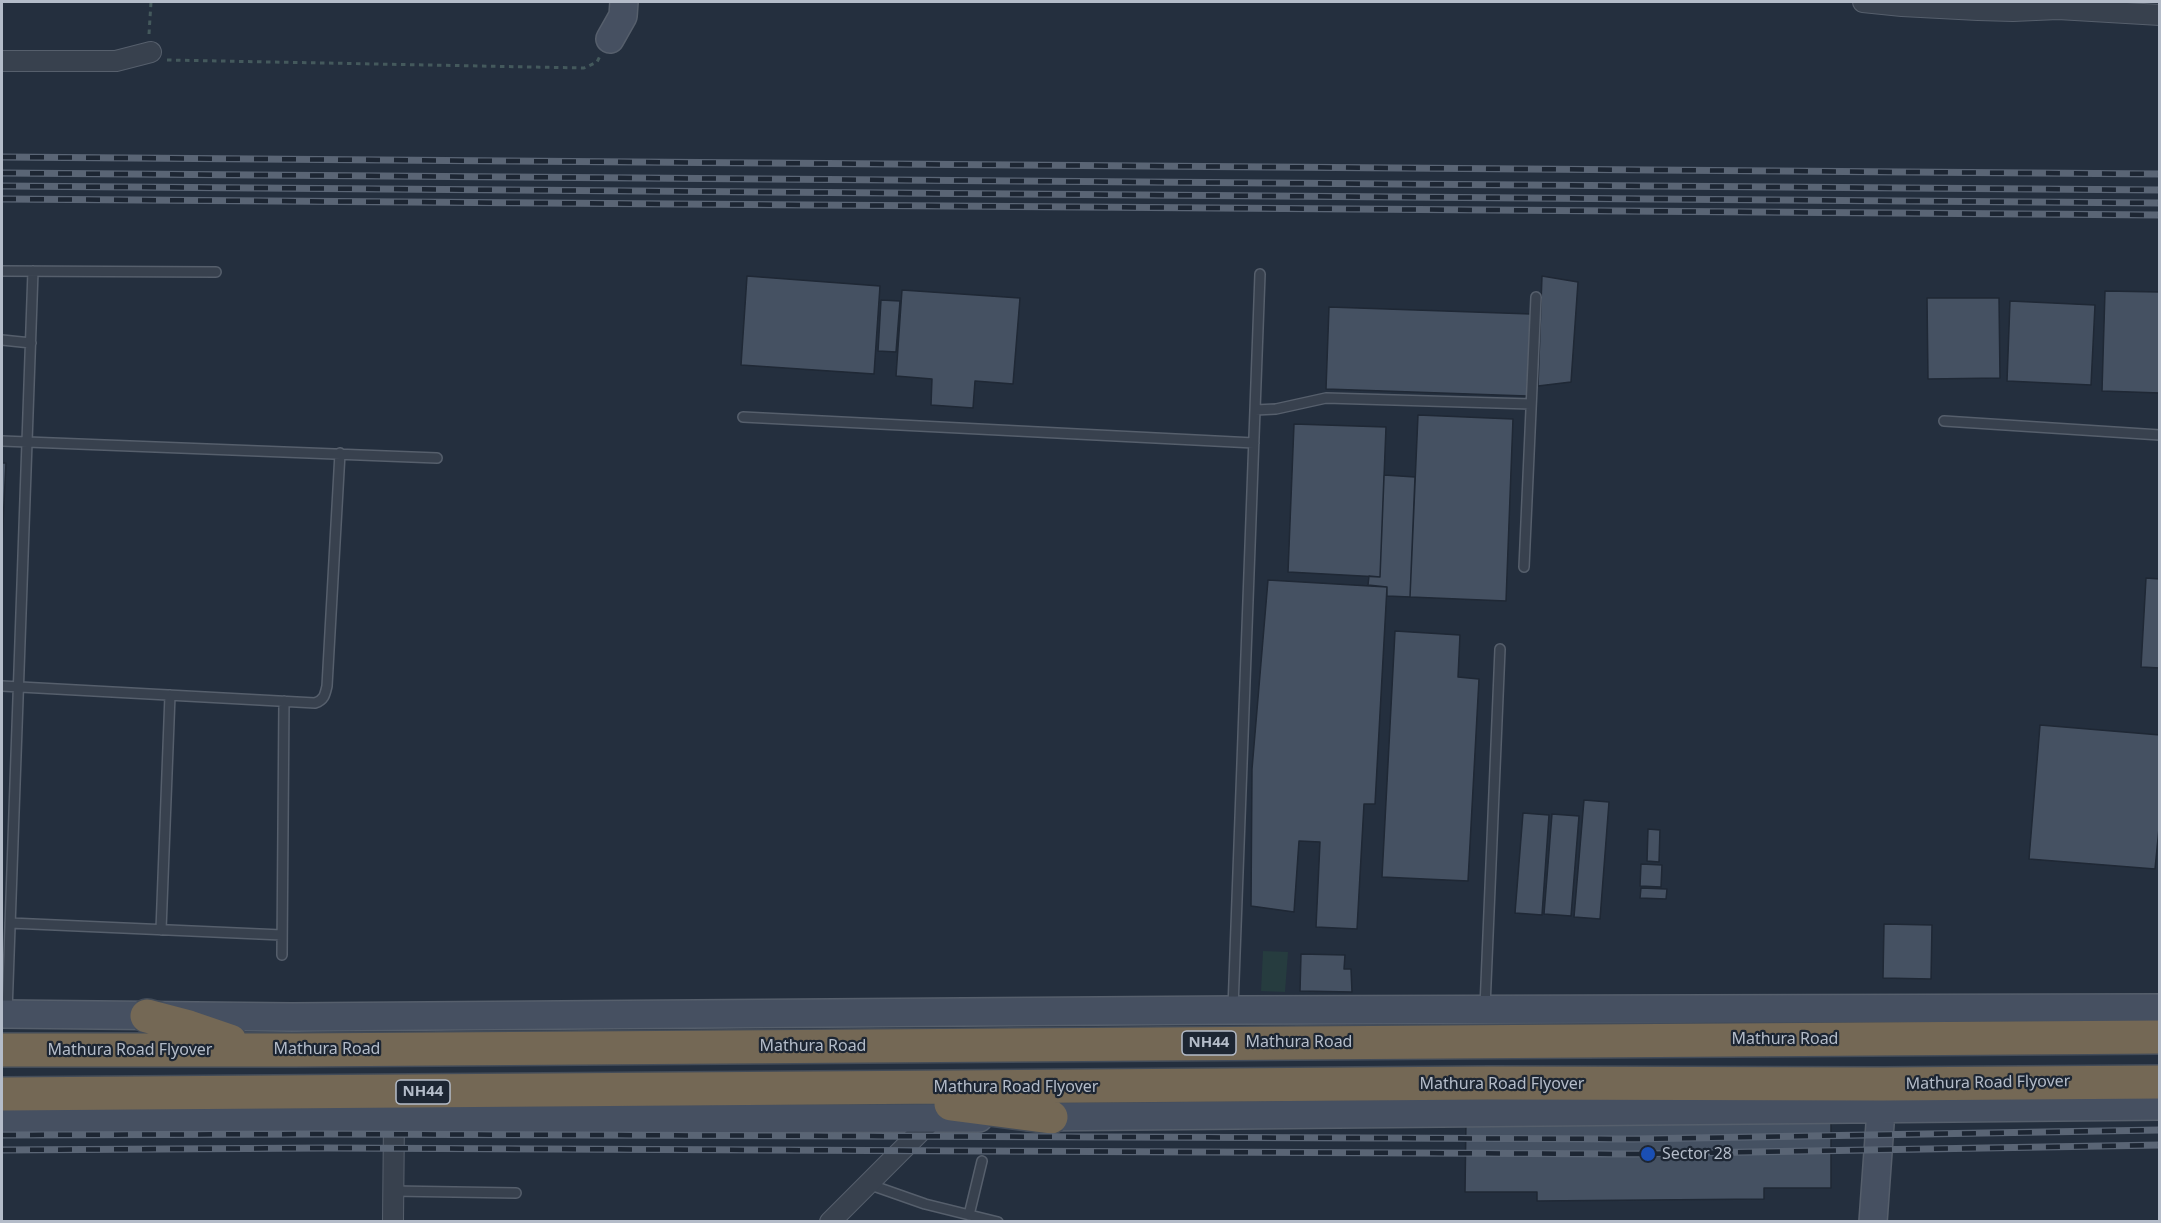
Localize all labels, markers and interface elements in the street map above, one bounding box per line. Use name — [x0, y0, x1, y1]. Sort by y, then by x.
street label: Mathura Road — [1732, 1029, 1838, 1049]
road number: NH44 — [1182, 1031, 1236, 1055]
street label: Mathura Road — [1246, 1032, 1352, 1052]
street label: Mathura Road — [760, 1036, 866, 1056]
street label: Mathura Road — [274, 1039, 380, 1059]
street label: Mathura Road Flyover — [48, 1040, 212, 1060]
street label: Mathura Road Flyover — [1905, 1072, 2071, 1094]
street label: Mathura Road Flyover — [1420, 1074, 1584, 1094]
street label: Mathura Road Flyover — [934, 1077, 1098, 1097]
road number: NH44 — [396, 1080, 450, 1104]
place label: Sector 28 — [1662, 1144, 1732, 1164]
marker: Sector 28 — [1639, 1145, 1657, 1163]

